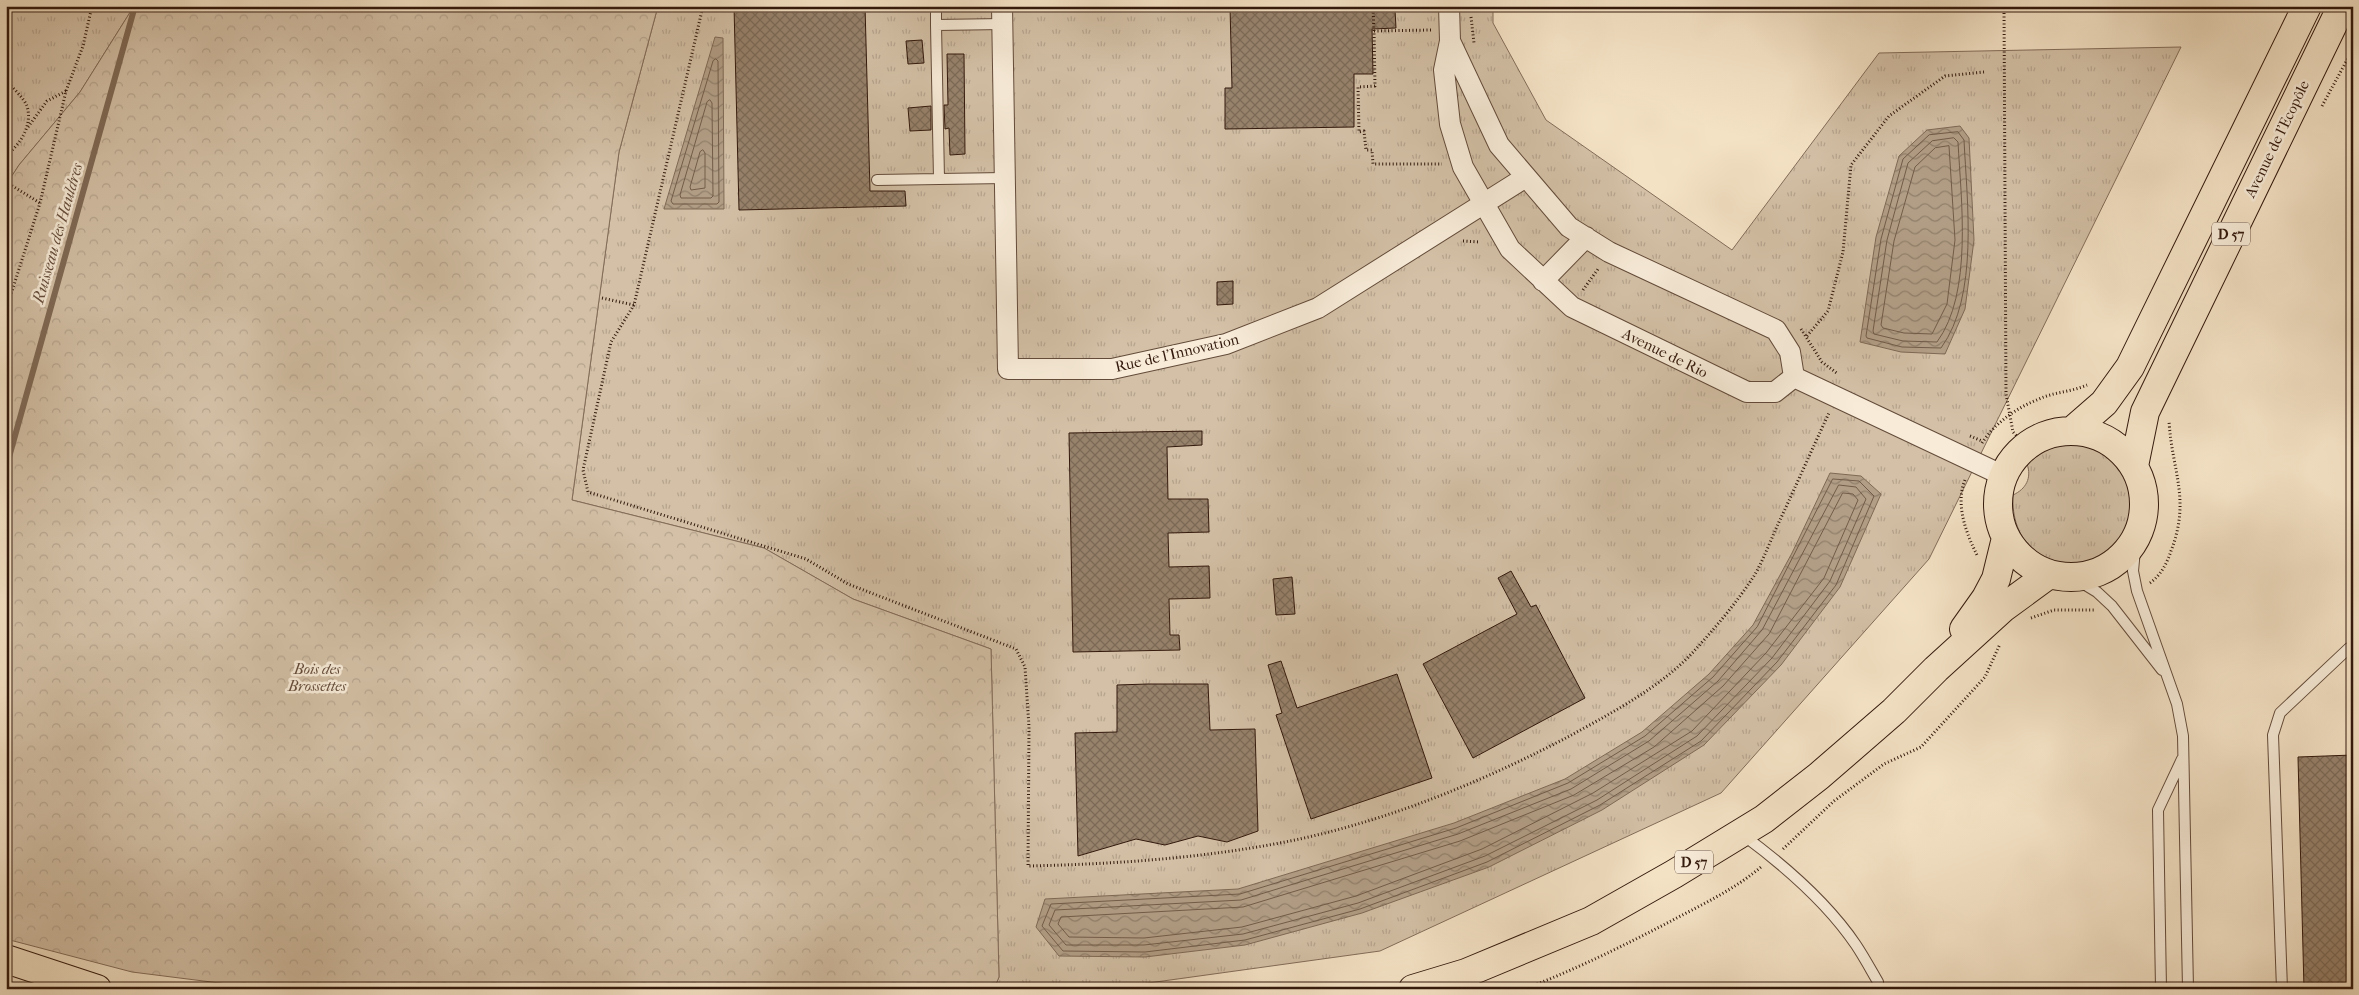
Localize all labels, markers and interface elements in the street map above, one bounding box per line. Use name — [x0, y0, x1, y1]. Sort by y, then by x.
street label: Avenue de l'Ecopôle — [2240, 77, 2313, 201]
water label: Ruisseau des Hauldres — [28, 160, 87, 306]
road number: D 57 — [2212, 222, 2250, 245]
street label: Avenue de Rio — [1618, 324, 1711, 382]
street label: Rue de l'Innovation — [1113, 330, 1241, 376]
park label: Bois des Brossettes — [287, 660, 346, 695]
road number: D 57 — [1675, 850, 1713, 874]

